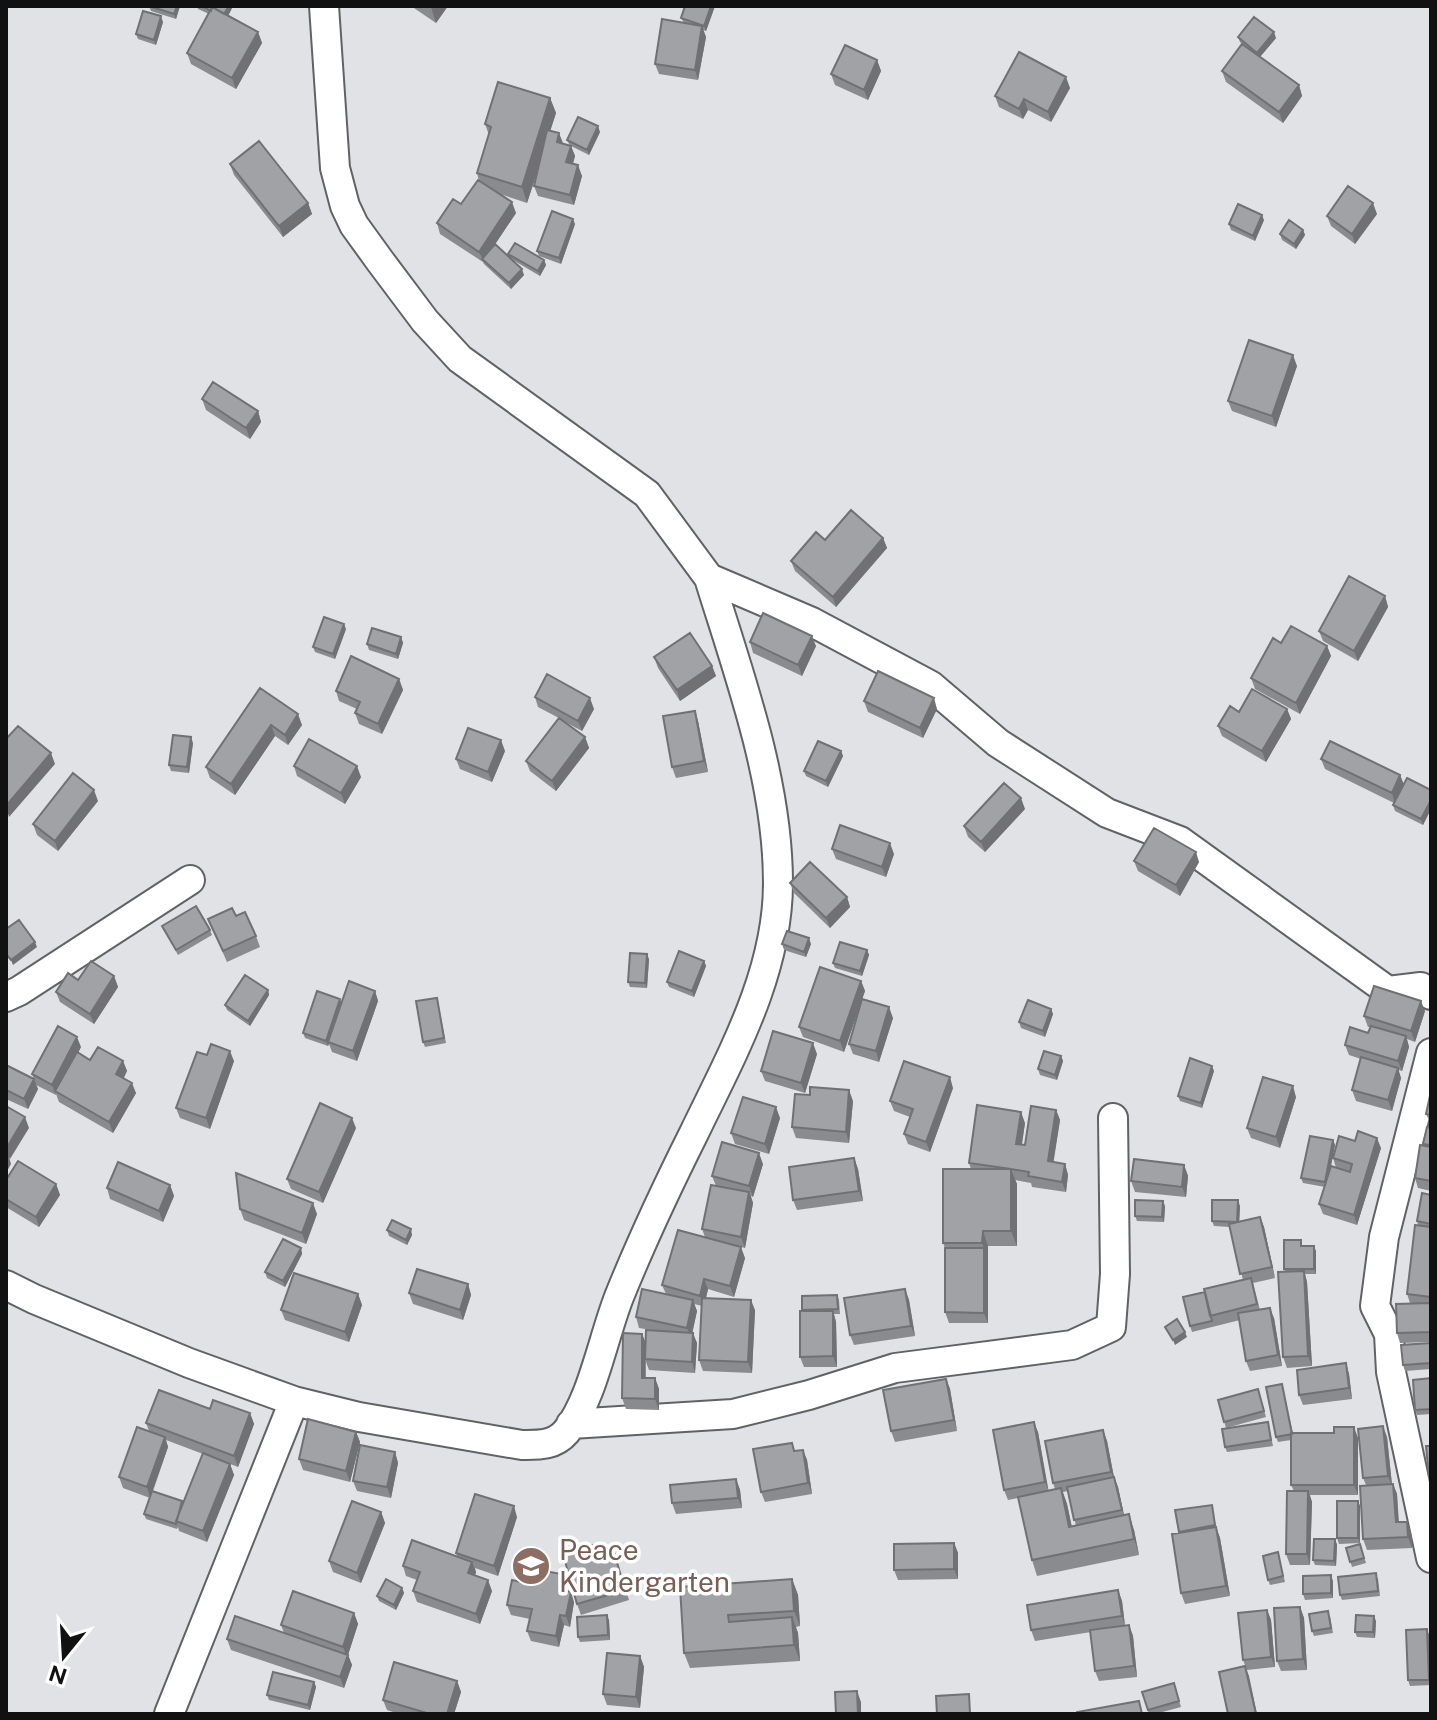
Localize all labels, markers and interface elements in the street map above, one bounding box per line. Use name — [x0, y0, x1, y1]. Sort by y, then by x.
place label: Peace Kindergarten — [559, 1533, 730, 1598]
school or university icon: Peace Kindergarten — [510, 1545, 552, 1587]
north arrow — [24, 1616, 104, 1696]
text: N — [46, 1660, 70, 1690]

